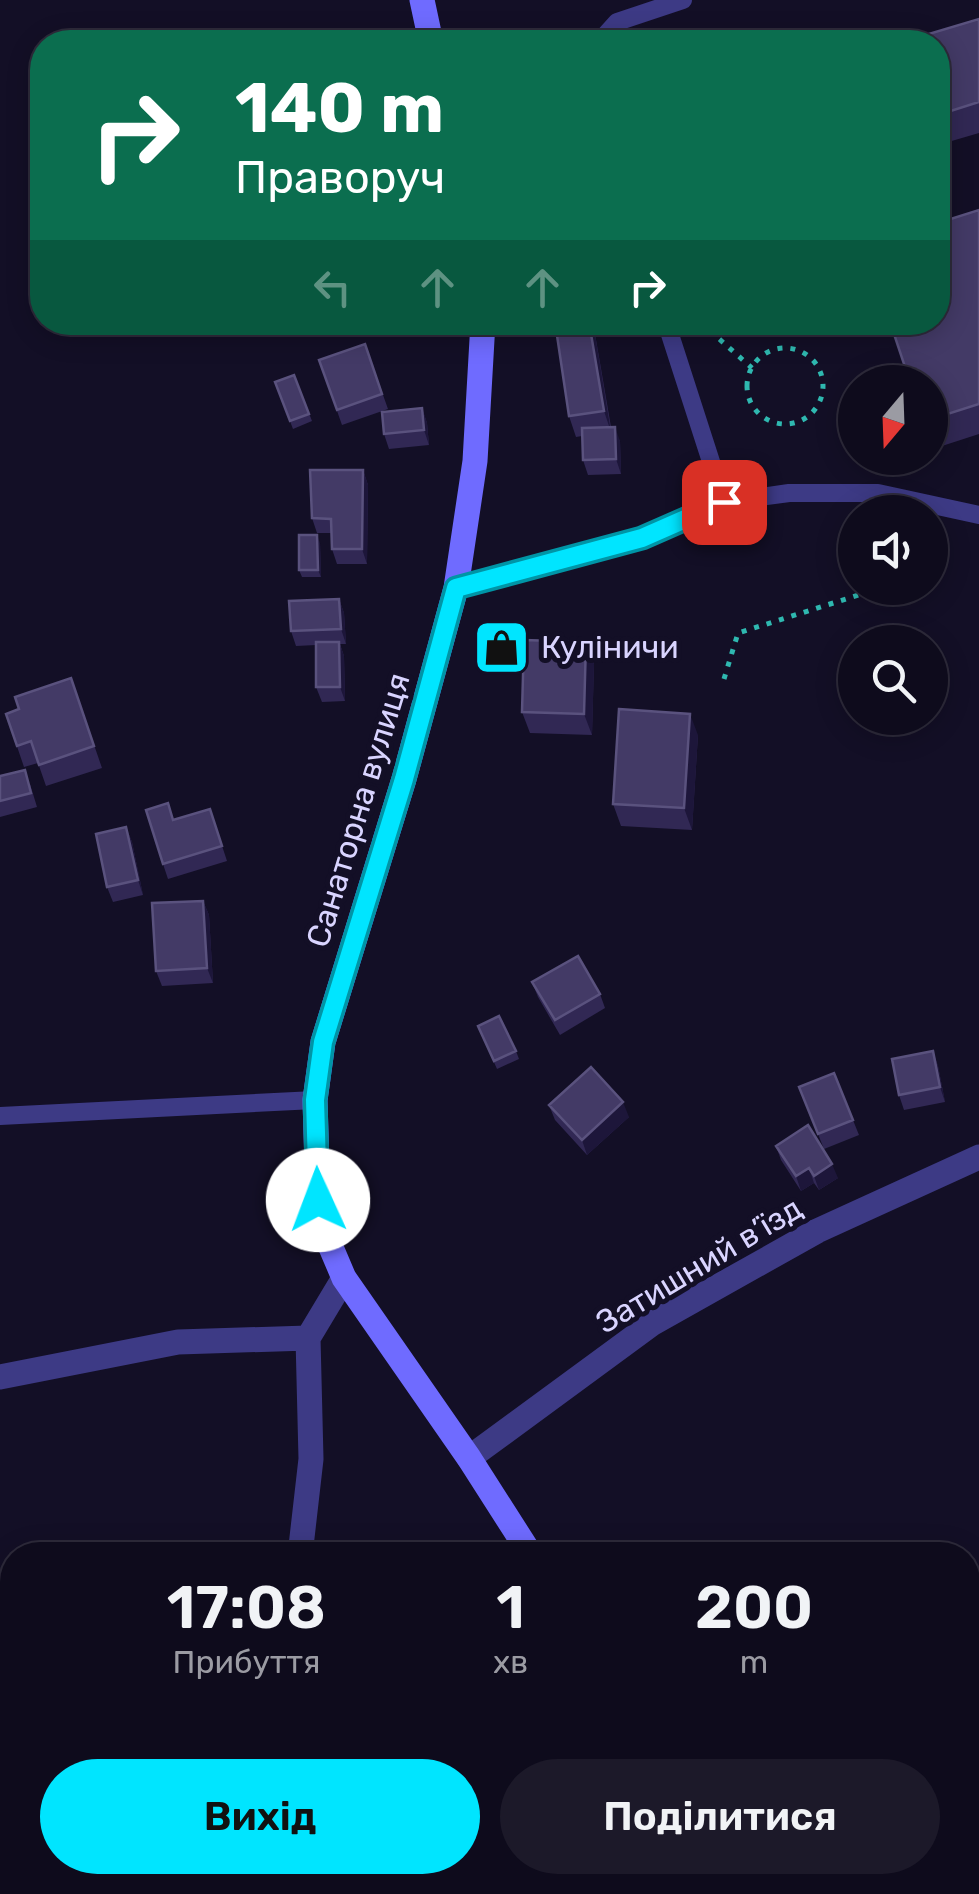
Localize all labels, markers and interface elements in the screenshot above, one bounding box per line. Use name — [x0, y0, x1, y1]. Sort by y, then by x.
text: 140 m — [235, 67, 444, 150]
icon: right — [70, 70, 200, 200]
text: Праворуч — [235, 151, 445, 204]
icon: left — [305, 260, 360, 315]
icon: ahead — [410, 260, 465, 315]
icon: ahead — [515, 260, 570, 315]
icon: right — [620, 260, 675, 315]
north arrow — [838, 365, 948, 475]
map controls — [838, 365, 948, 735]
pin — [682, 460, 767, 545]
icon: arrive — [697, 475, 752, 530]
button: sound — [838, 495, 948, 605]
shop icon: Куліничи — [472, 617, 532, 677]
button: search — [838, 625, 948, 735]
place label: Куліничи — [541, 628, 679, 666]
street label: Санаторна вулиця — [298, 668, 418, 952]
position arrow — [266, 1148, 370, 1252]
street label: Затишний в’їзд — [589, 1189, 809, 1341]
text: 17:08 — [167, 1572, 326, 1643]
text: 1 — [496, 1572, 525, 1643]
text: 200 — [695, 1572, 813, 1643]
text: Прибуття — [173, 1643, 320, 1681]
text: хв — [493, 1643, 528, 1681]
text: m — [740, 1643, 768, 1681]
button: Вихід — [40, 1759, 480, 1874]
button: Поділитися — [500, 1759, 940, 1874]

